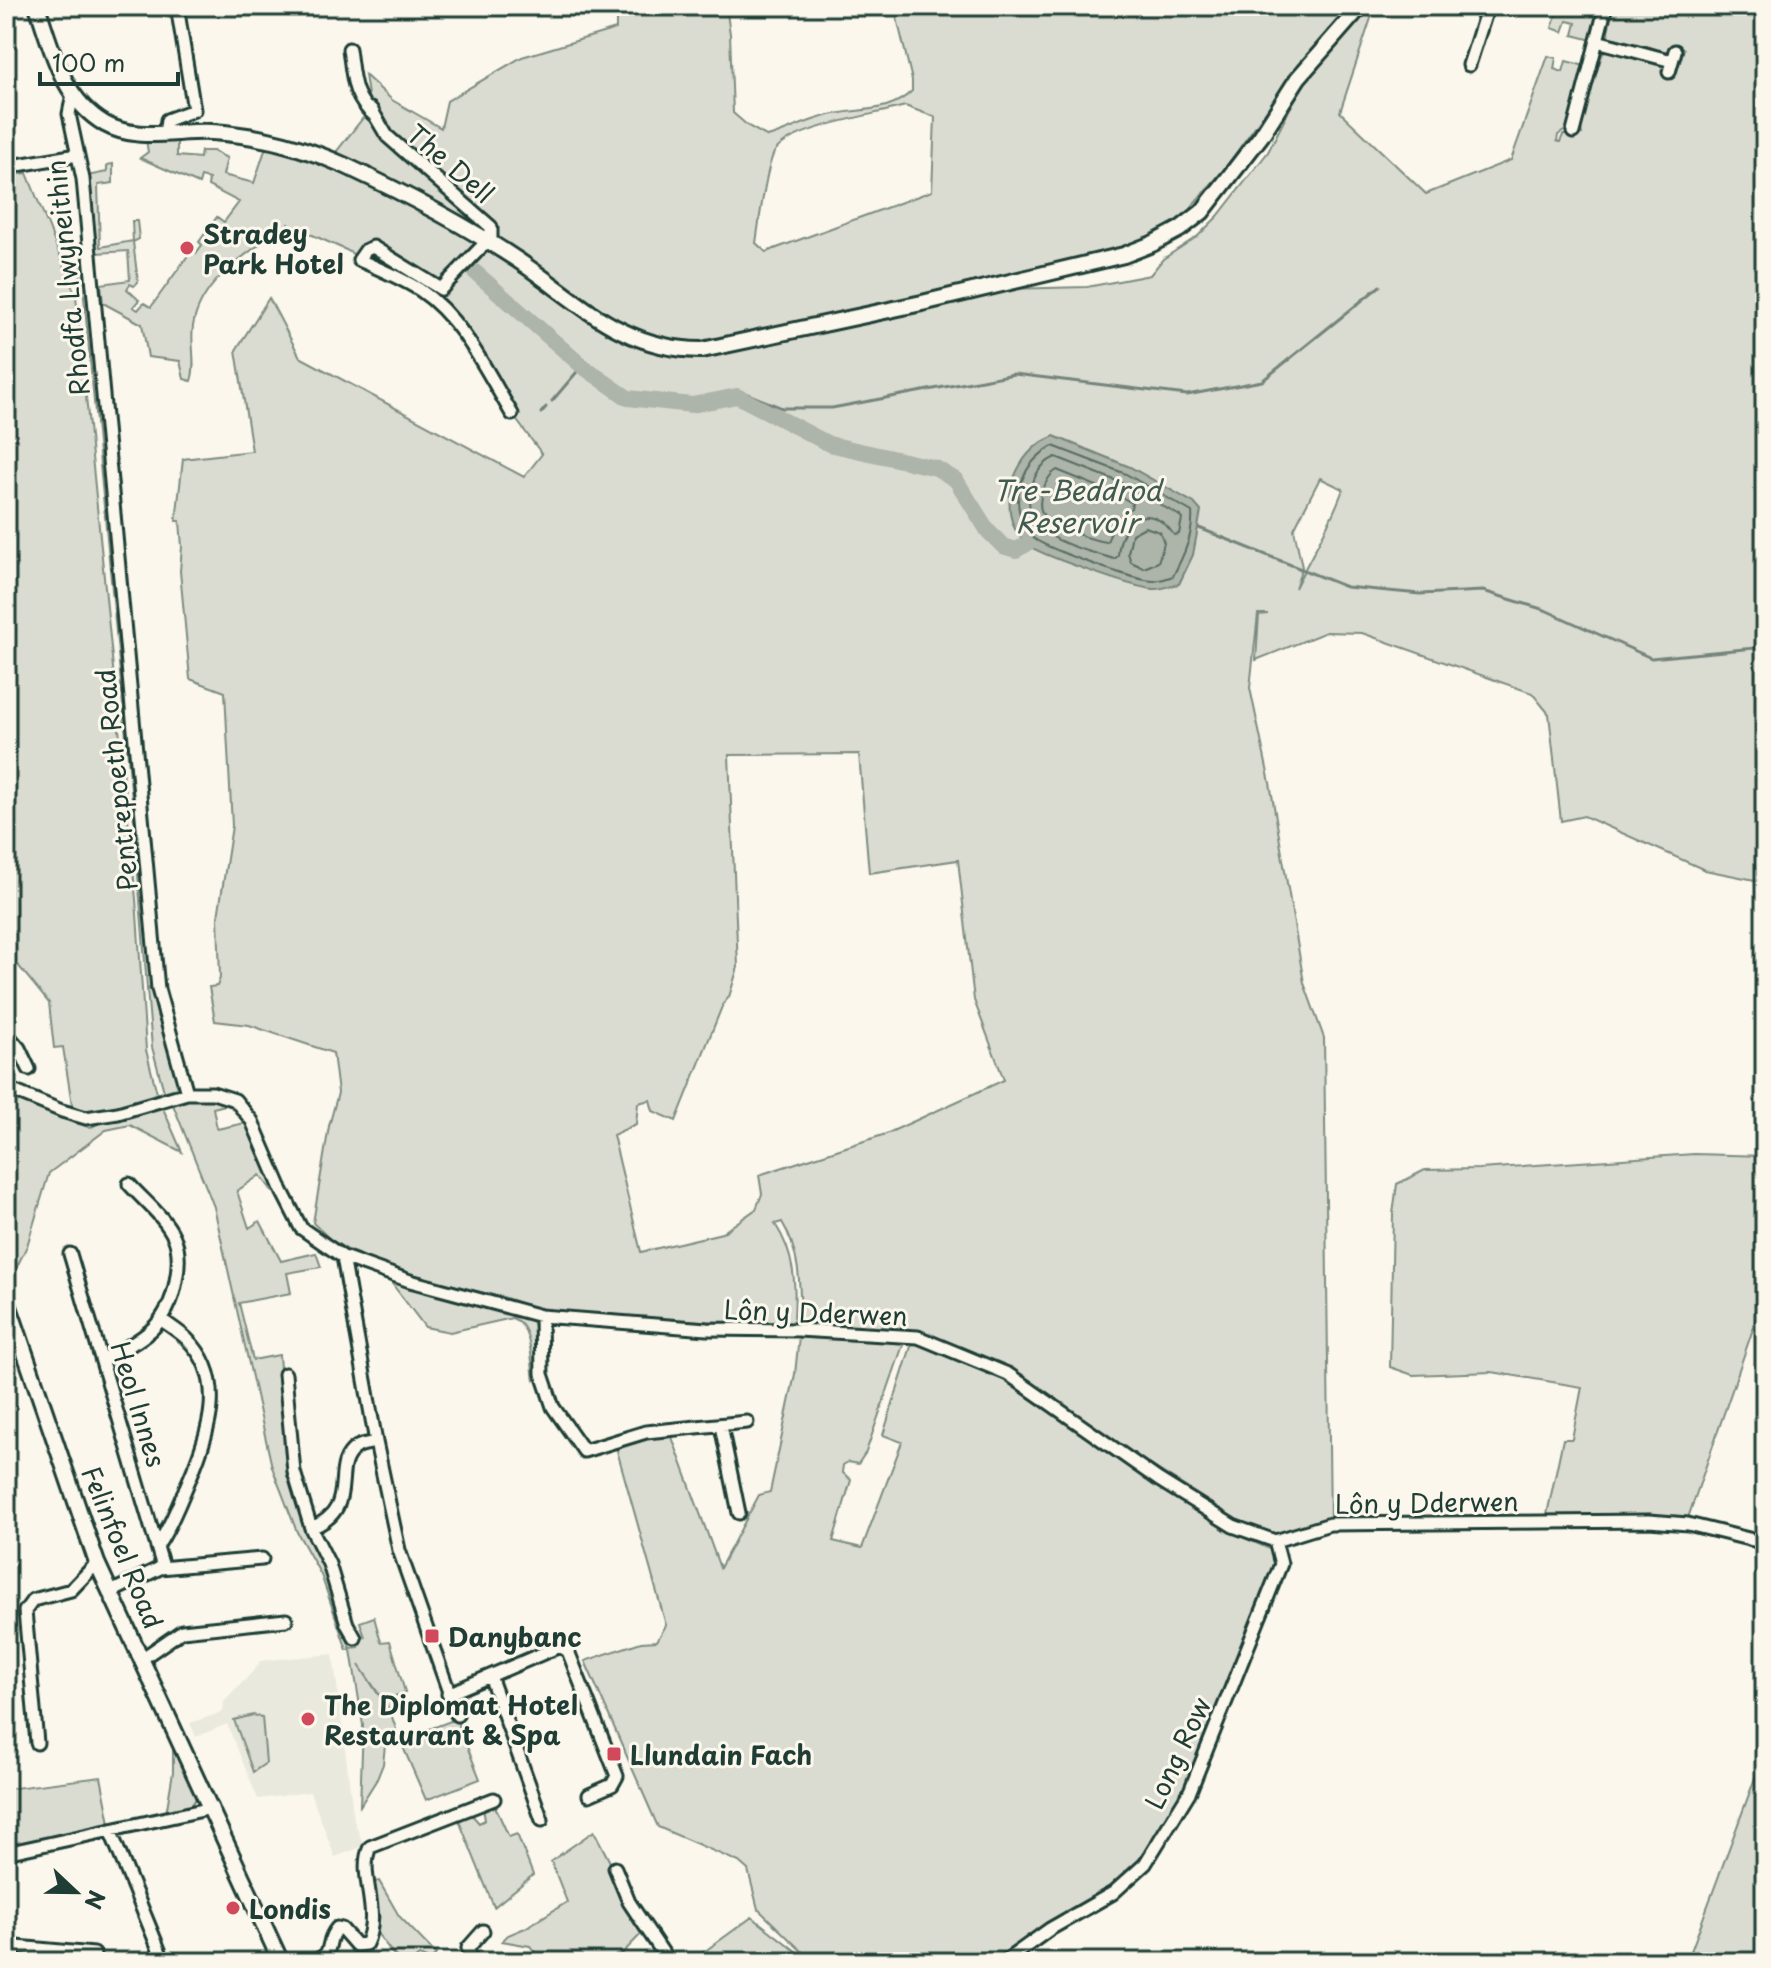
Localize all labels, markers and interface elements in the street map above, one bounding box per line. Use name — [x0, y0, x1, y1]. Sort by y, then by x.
scale bar — [40, 36, 178, 86]
text: 100 m — [52, 44, 125, 80]
street label: The Dell — [399, 114, 503, 212]
street label: Rhodfa Llwyneithin — [35, 158, 99, 398]
place label: Stradey Park Hotel — [203, 214, 344, 283]
marker: Stradey Park Hotel — [178, 239, 196, 257]
water label: Tre-Beddrod Reservoir — [993, 468, 1164, 543]
street label: Pentrepoeth Road — [85, 667, 147, 893]
street label: Lôn y Dderwen — [723, 1289, 909, 1335]
street label: Heol Innes — [101, 1336, 177, 1472]
street label: Felinfoel Road — [73, 1460, 173, 1634]
street label: Lôn y Dderwen — [1334, 1481, 1520, 1523]
place label: Danybanc — [448, 1617, 582, 1656]
marker: Danybanc — [423, 1627, 441, 1645]
place label: The Diplomat Hotel Restaurant & Spa — [324, 1685, 578, 1754]
street label: Long Row — [1134, 1691, 1220, 1815]
marker: The Diplomat Hotel Restaurant & Spa — [299, 1710, 317, 1728]
place label: Llundain Fach — [630, 1735, 812, 1774]
marker: Llundain Fach — [605, 1745, 623, 1763]
north arrow — [36, 1852, 116, 1932]
text: N — [77, 1886, 114, 1914]
place label: Londis — [249, 1889, 331, 1928]
marker: Londis — [224, 1899, 242, 1917]

